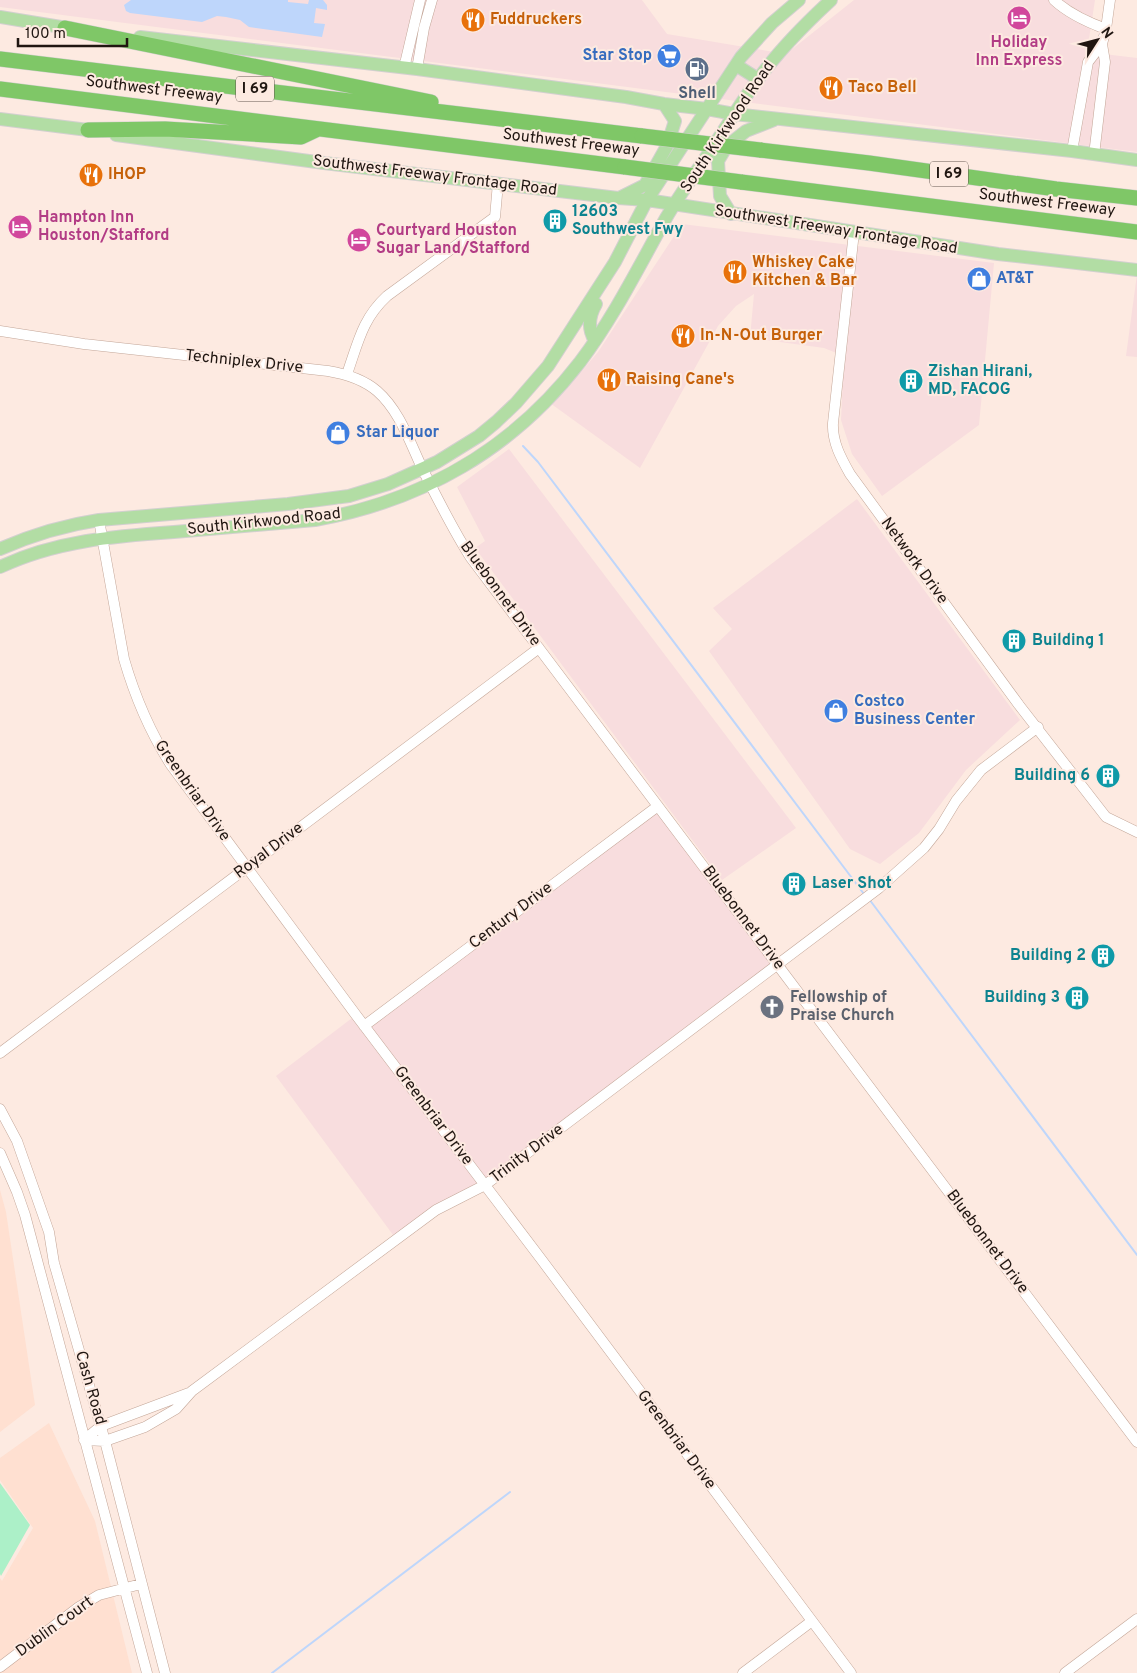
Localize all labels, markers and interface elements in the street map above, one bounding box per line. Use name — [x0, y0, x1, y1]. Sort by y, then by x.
hotel icon: Holiday Inn Express — [1006, 5, 1032, 31]
restaurant icon: Fuddruckers — [460, 7, 486, 33]
place label: Fuddruckers — [490, 10, 582, 30]
scale bar — [18, 15, 126, 47]
north arrow — [1072, 15, 1122, 65]
text: N — [1096, 24, 1116, 42]
text: 100 m — [25, 25, 66, 44]
place label: Holiday Inn Express — [976, 33, 1063, 71]
supermarket icon: Star Stop — [656, 43, 682, 69]
place label: Star Stop — [582, 46, 652, 66]
fuel station icon: Shell — [684, 56, 710, 82]
street label: South Kirkwood Road — [677, 57, 779, 197]
street label: Southwest Freeway — [84, 72, 224, 108]
restaurant icon: Taco Bell — [818, 75, 844, 101]
road number: I 69 — [236, 76, 274, 102]
place label: Taco Bell — [848, 78, 917, 98]
place label: Shell — [678, 84, 716, 104]
street label: Southwest Freeway — [501, 125, 641, 161]
street label: Southwest Freeway Frontage Road — [312, 151, 558, 201]
restaurant icon: IHOP — [78, 162, 104, 188]
road number: I 69 — [930, 162, 968, 186]
place label: IHOP — [108, 165, 146, 185]
street label: Southwest Freeway — [977, 185, 1117, 221]
street label: Southwest Freeway Frontage Road — [713, 201, 959, 259]
place label: 12603 Southwest Fwy — [572, 202, 683, 240]
place label: Hampton Inn Houston/Stafford — [38, 208, 169, 246]
building icon: 12603 Southwest Fwy — [542, 208, 568, 234]
hotel icon: Hampton Inn Houston/Stafford — [7, 214, 33, 240]
place label: Courtyard Houston Sugar Land/Stafford — [376, 221, 530, 259]
hotel icon: Courtyard Houston Sugar Land/Stafford — [346, 227, 372, 253]
place label: Whiskey Cake Kitchen & Bar — [752, 253, 857, 291]
restaurant icon: Whiskey Cake Kitchen & Bar — [722, 259, 748, 285]
shop icon: AT&T — [966, 266, 992, 292]
place label: AT&T — [996, 269, 1034, 289]
restaurant icon: In-N-Out Burger — [670, 323, 696, 349]
place label: In-N-Out Burger — [700, 326, 823, 346]
street label: Techniplex Drive — [184, 346, 304, 378]
place label: Zishan Hirani, MD, FACOG — [928, 362, 1032, 400]
restaurant icon: Raising Cane's — [596, 367, 622, 393]
building icon: Zishan Hirani, MD, FACOG — [898, 368, 924, 394]
place label: Raising Cane's — [626, 370, 735, 390]
shop icon: Star Liquor — [325, 420, 351, 446]
place label: Star Liquor — [356, 423, 440, 443]
street label: South Kirkwood Road — [186, 504, 342, 540]
street label: Network Drive — [876, 514, 952, 608]
street label: Bluebonnet Drive — [455, 538, 545, 650]
building icon: Building 1 — [1001, 628, 1027, 654]
place label: Building 1 — [1032, 631, 1105, 651]
place label: Costco Business Center — [854, 692, 976, 730]
shop icon: Costco Business Center — [823, 698, 849, 724]
street label: Greenbriar Drive — [150, 736, 234, 846]
building icon: Building 6 — [1095, 763, 1121, 789]
place label: Building 6 — [1014, 766, 1090, 786]
street label: Royal Drive — [230, 818, 308, 884]
street label: Bluebonnet Drive — [697, 862, 789, 974]
building icon: Laser Shot — [781, 871, 807, 897]
place label: Laser Shot — [812, 874, 892, 894]
street label: Century Drive — [465, 878, 557, 954]
building icon: Building 2 — [1090, 943, 1116, 969]
place label: Building 2 — [1010, 946, 1086, 966]
building icon: Building 3 — [1064, 985, 1090, 1011]
place label: Fellowship of Praise Church — [790, 988, 894, 1026]
place label: Building 3 — [984, 988, 1060, 1008]
church icon: Fellowship of Praise Church — [759, 994, 785, 1020]
street label: Greenbriar Drive — [389, 1062, 477, 1170]
street label: Trinity Drive — [486, 1120, 568, 1188]
street label: Bluebonnet Drive — [941, 1186, 1033, 1298]
street label: Cash Road — [70, 1349, 110, 1427]
street label: Greenbriar Drive — [632, 1386, 720, 1494]
street label: Dublin Court — [12, 1592, 98, 1662]

